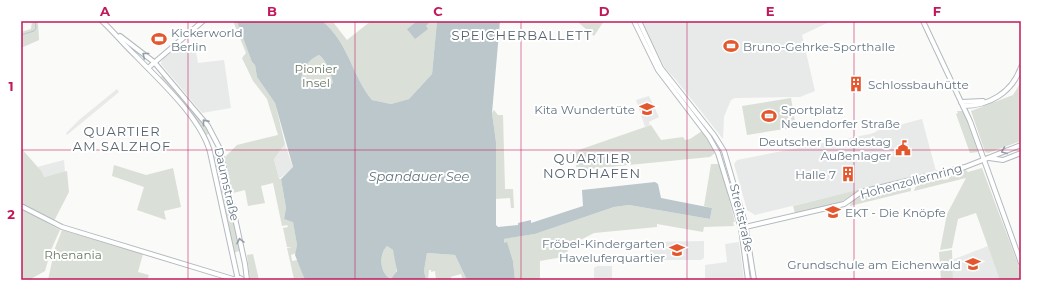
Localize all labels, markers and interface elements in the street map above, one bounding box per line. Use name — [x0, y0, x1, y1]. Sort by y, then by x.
text: A — [99, 3, 111, 19]
text: B — [267, 3, 277, 19]
text: C — [433, 3, 443, 19]
text: D — [599, 3, 610, 19]
text: E — [766, 3, 775, 19]
text: F — [933, 3, 941, 19]
place label: Kickerworld Berlin — [171, 25, 243, 54]
district label: SPEICHERBALLETT — [452, 27, 592, 43]
sports icon: Kickerworld Berlin — [150, 30, 168, 48]
sports icon: Bruno-Gehrke-Sporthalle — [722, 37, 740, 55]
place label: Bruno-Gehrke-Sporthalle — [743, 39, 895, 54]
one-way arrow — [142, 52, 149, 59]
park label: Pionier Insel — [295, 61, 338, 90]
building icon: Schlossbauhütte — [847, 75, 865, 93]
place label: Schlossbauhütte — [868, 77, 969, 92]
text: 1 — [8, 78, 14, 94]
school or university icon: Kita Wundertüte — [638, 100, 656, 118]
place label: Kita Wundertüte — [534, 102, 635, 117]
place label: Sportplatz Neuendorfer Straße — [781, 102, 900, 131]
sports icon: Sportplatz Neuendorfer Straße — [760, 107, 778, 125]
one-way arrow — [203, 120, 210, 127]
district label: QUARTIER AM SALZHOF — [73, 123, 171, 154]
place label: Deutscher Bundestag Außenlager — [759, 134, 891, 163]
public building icon: Deutscher Bundestag Außenlager — [894, 139, 912, 157]
street label: Daumstraße — [211, 146, 243, 222]
one-way arrow — [1000, 147, 1007, 155]
district label: QUARTIER NORDHAFEN — [543, 150, 641, 181]
street label: Hohenzollernring — [858, 160, 964, 202]
building icon: Halle 7 — [839, 165, 857, 183]
place label: Halle 7 — [795, 167, 836, 182]
water label: Spandauer See — [369, 168, 470, 184]
street label: Streitstraße — [727, 182, 757, 254]
school or university icon: EKT - Die Knöpfe — [824, 203, 842, 221]
place label: EKT - Die Knöpfe — [845, 205, 946, 220]
text: 2 — [7, 206, 15, 222]
place label: Fröbel-Kindergarten Haveluferquartier — [542, 236, 665, 265]
one-way arrow — [237, 238, 245, 244]
school or university icon: Fröbel-Kindergarten Haveluferquartier — [668, 241, 686, 259]
park label: Rhenania — [44, 247, 102, 262]
school or university icon: Grundschule am Eichenwald — [964, 255, 982, 273]
place label: Grundschule am Eichenwald — [787, 257, 961, 272]

